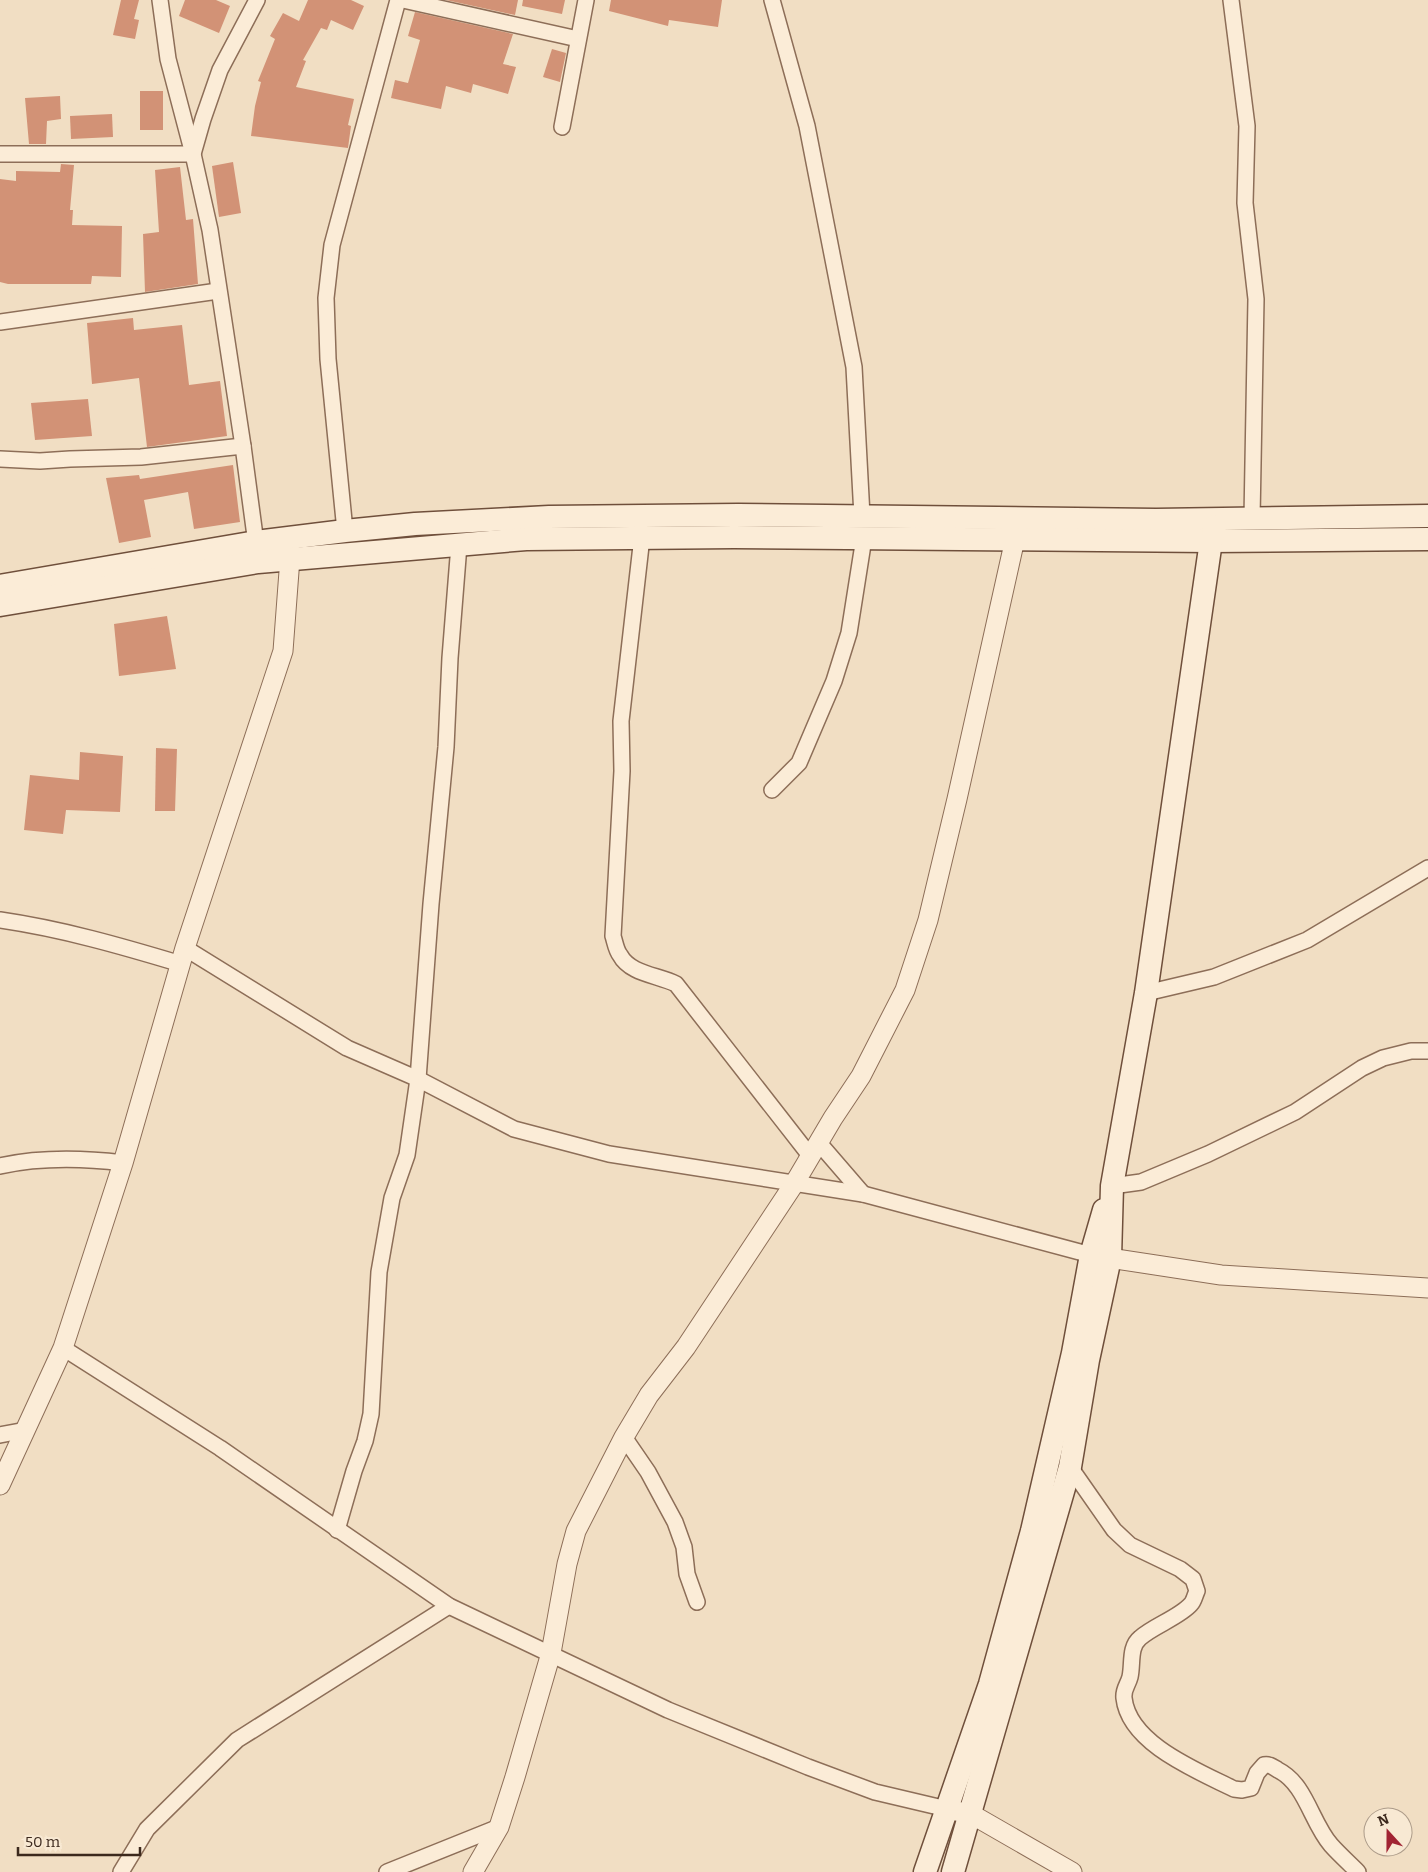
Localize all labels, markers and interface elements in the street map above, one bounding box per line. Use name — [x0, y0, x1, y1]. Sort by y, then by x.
north arrow — [1363, 1807, 1413, 1857]
text: N — [1375, 1810, 1392, 1830]
scale bar — [18, 1824, 140, 1856]
text: 50 m — [25, 1833, 61, 1851]

